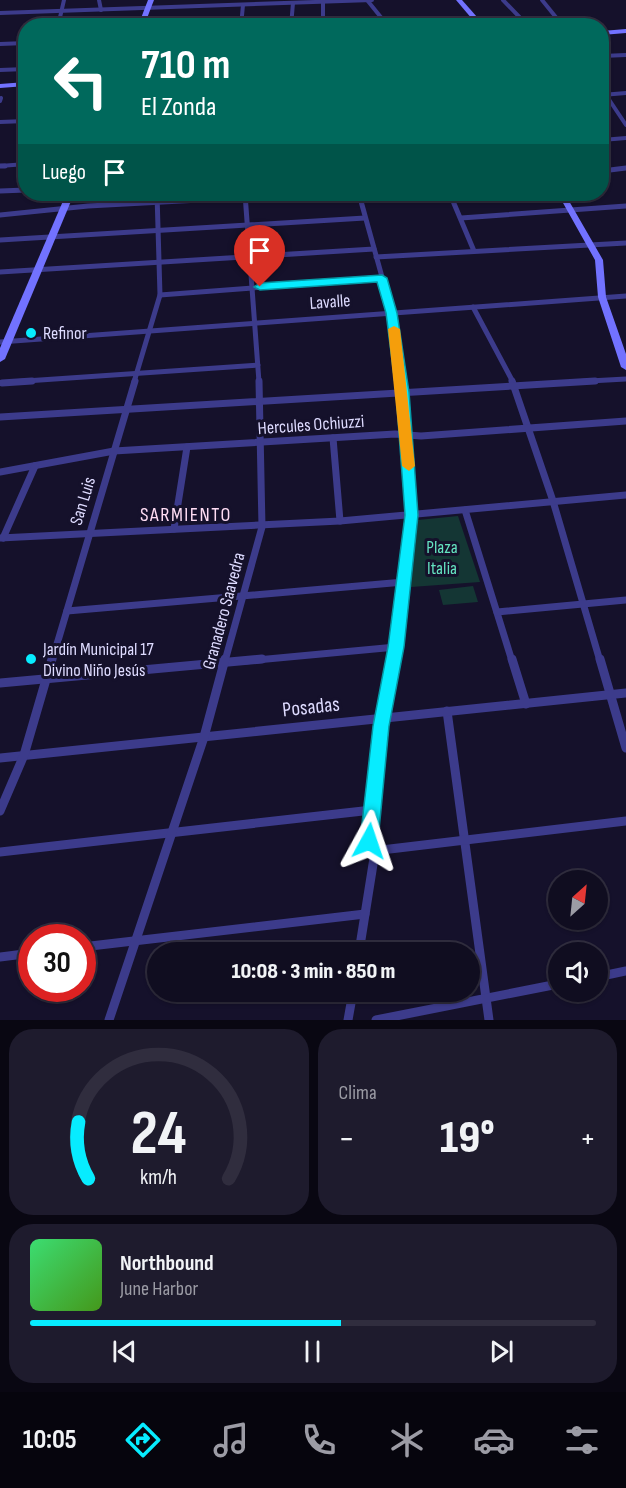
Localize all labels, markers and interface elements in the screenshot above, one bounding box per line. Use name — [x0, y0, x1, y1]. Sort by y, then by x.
text: 710 m — [141, 40, 230, 91]
icon: left — [42, 42, 120, 120]
text: El Zonda — [141, 91, 217, 123]
icon: arrive — [98, 156, 131, 189]
text: Luego — [42, 159, 86, 186]
pin — [234, 225, 285, 287]
icon: arrive — [243, 234, 276, 267]
street label: Lavalle — [309, 290, 351, 314]
place label: Refinor — [43, 323, 87, 344]
marker: Refinor — [24, 326, 38, 340]
street label: Hercules Ochiuzzi — [257, 411, 365, 439]
street label: San Luis — [66, 474, 100, 528]
district label: SARMIENTO — [140, 503, 232, 527]
park label: Plaza Italia — [426, 537, 458, 579]
street label: Granadero Saavedra — [198, 550, 250, 672]
place label: Jardín Municipal 17 Divino Niño Jesús — [42, 639, 155, 681]
marker: Jardín Municipal 17 Divino Niño Jesús — [24, 652, 38, 666]
street label: Posadas — [281, 692, 341, 722]
position arrow — [337, 809, 401, 873]
north arrow — [548, 870, 608, 930]
map controls — [548, 870, 608, 1002]
speed limit sign: 30 — [18, 924, 96, 1002]
button: sound — [548, 942, 608, 1002]
text: 10:08 · 3 min · 850 m — [232, 958, 395, 985]
text: Clima — [339, 1081, 377, 1105]
text: 24 — [131, 1097, 187, 1172]
text: 19° — [440, 1111, 495, 1166]
text: − — [339, 1119, 355, 1159]
text: + — [580, 1119, 596, 1159]
text: km/h — [140, 1165, 177, 1190]
text: Northbound — [120, 1250, 214, 1277]
text: June Harbor — [120, 1277, 198, 1301]
icon: previous — [108, 1335, 141, 1368]
icon: pause — [296, 1335, 329, 1368]
icon: next — [485, 1335, 518, 1368]
icon: directions — [122, 1419, 164, 1461]
icon: music — [210, 1419, 252, 1461]
icon: phone — [298, 1419, 340, 1461]
icon: climate — [386, 1419, 428, 1461]
icon: car — [473, 1419, 515, 1461]
icon: filters — [561, 1419, 603, 1461]
text: 10:05 — [23, 1424, 77, 1456]

